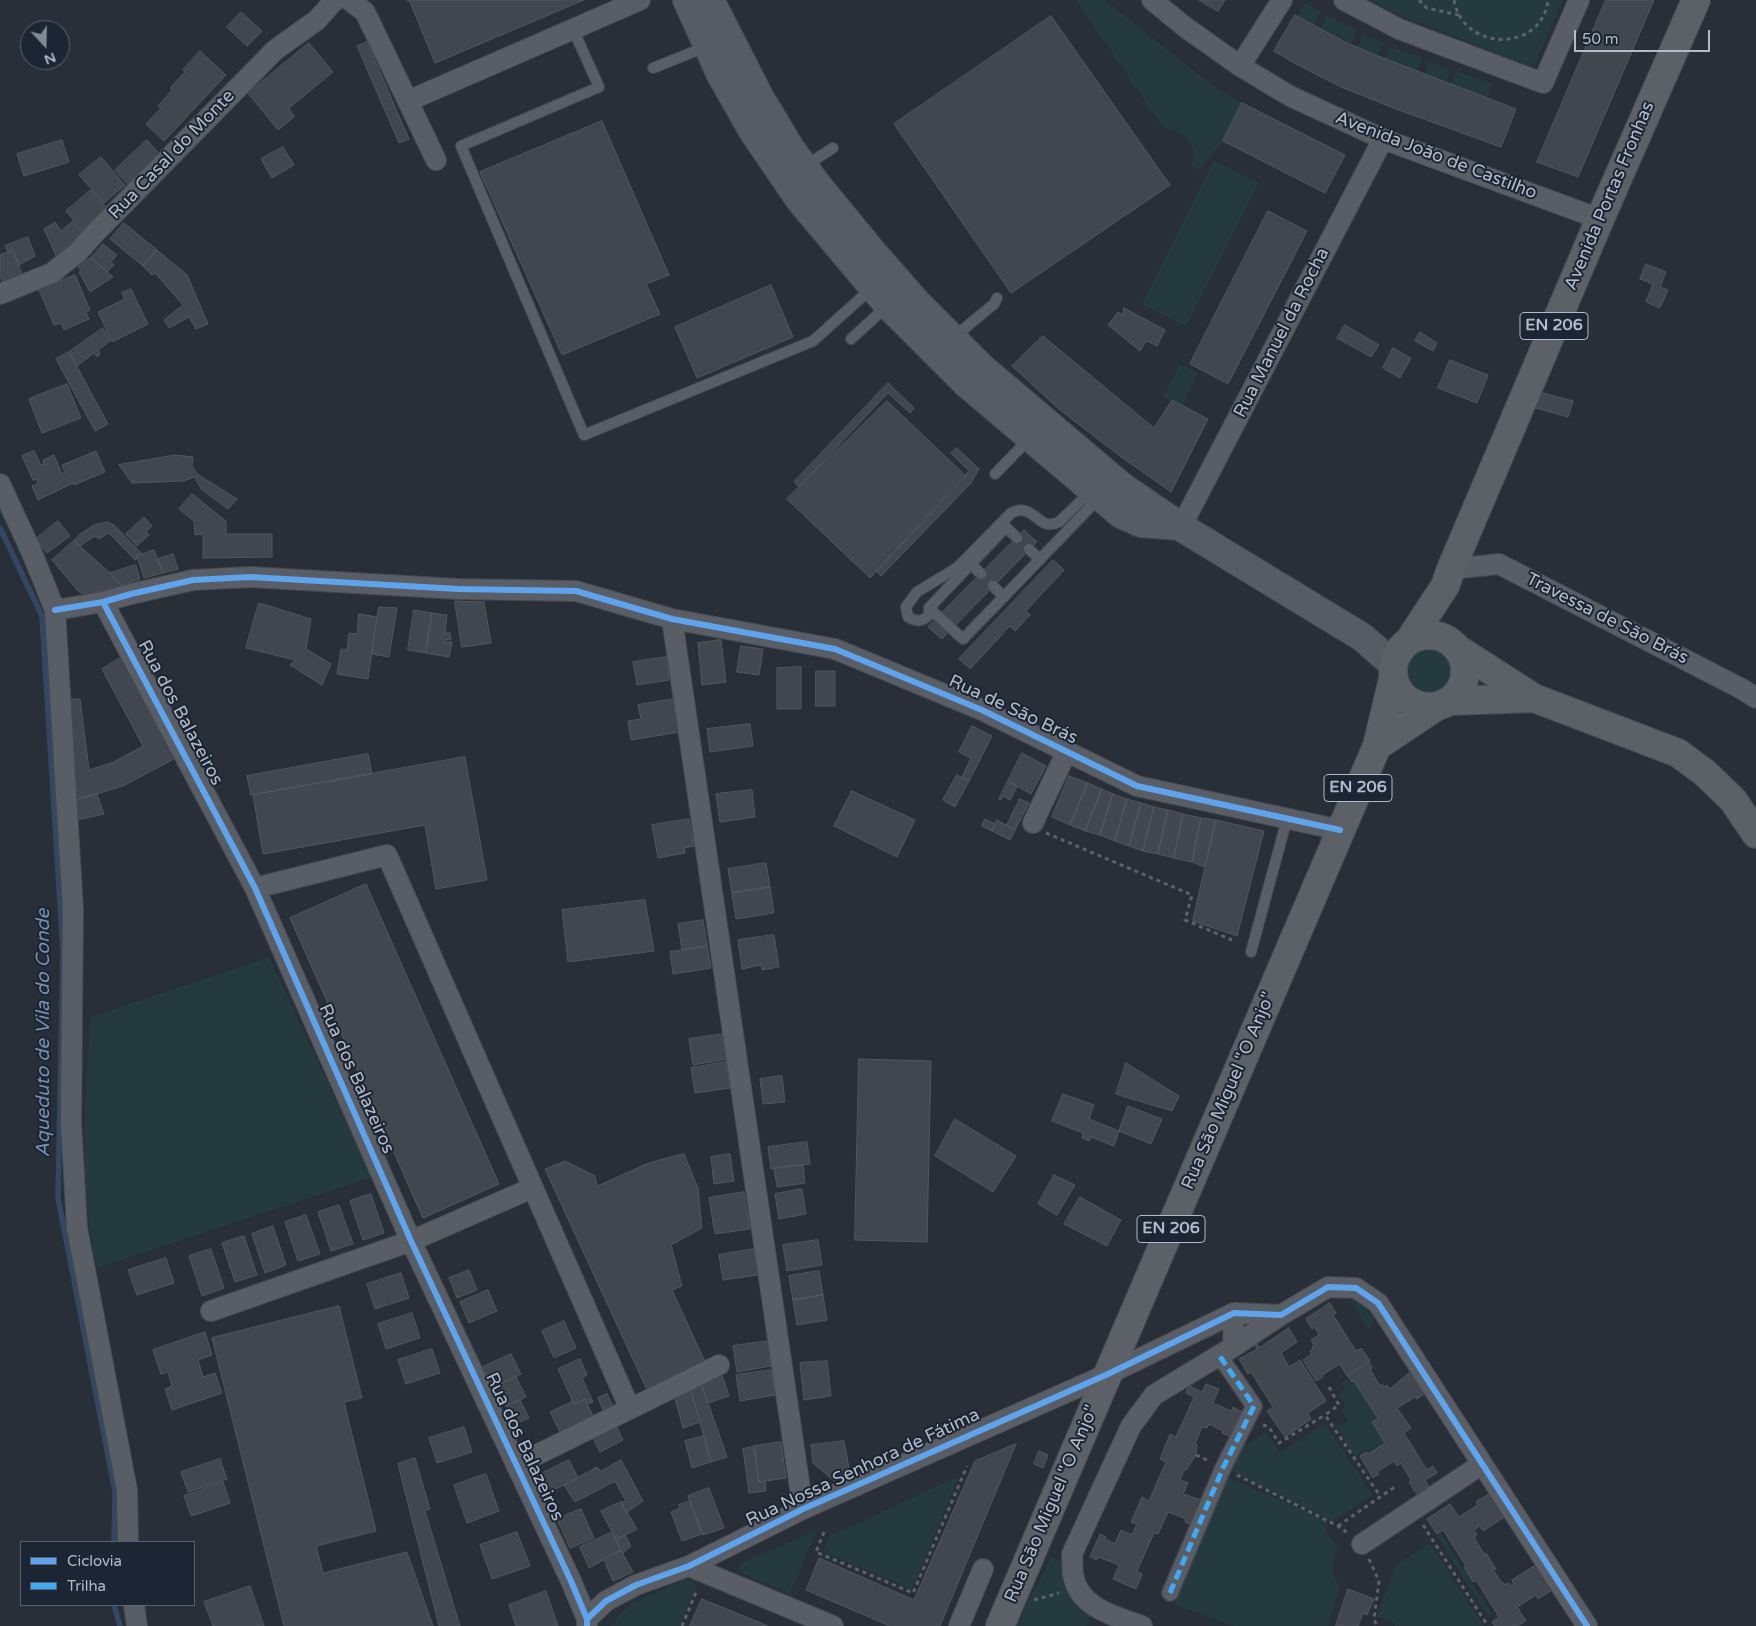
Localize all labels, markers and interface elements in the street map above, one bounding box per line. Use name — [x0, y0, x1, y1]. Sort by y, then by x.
north arrow — [20, 20, 70, 70]
scale bar — [1576, 20, 1712, 52]
text: 50 m — [1582, 30, 1619, 48]
text: N — [42, 49, 58, 68]
street label: Rua Casal do Monte — [105, 86, 239, 224]
street label: Avenida Portas Fronhas — [1560, 98, 1660, 294]
street label: Avenida João de Castilho — [1332, 108, 1540, 204]
street label: Rua Manuel da Rocha — [1230, 244, 1334, 422]
road number: EN 206 — [1520, 312, 1588, 340]
street label: Travessa de São Brás — [1522, 569, 1692, 669]
street label: Rua dos Balazeiros — [133, 637, 227, 789]
street label: Rua de São Brás — [945, 671, 1081, 749]
road number: EN 206 — [1324, 774, 1392, 801]
water label: Aqueduto de Vila do Conde — [33, 909, 55, 1157]
street label: Rua São Miguel "O Anjo" — [1178, 989, 1280, 1193]
street label: Rua dos Balazeiros — [313, 1001, 399, 1157]
road number: EN 206 — [1137, 1216, 1205, 1242]
street label: Rua dos Balazeiros — [480, 1369, 568, 1525]
street label: Rua São Miguel "O Anjo" — [1001, 1402, 1103, 1606]
street label: Rua Nossa Senhora de Fátima — [743, 1404, 983, 1532]
legend — [20, 1541, 195, 1606]
text: Ciclovia — [67, 1552, 122, 1570]
text: Trilha — [67, 1577, 106, 1595]

